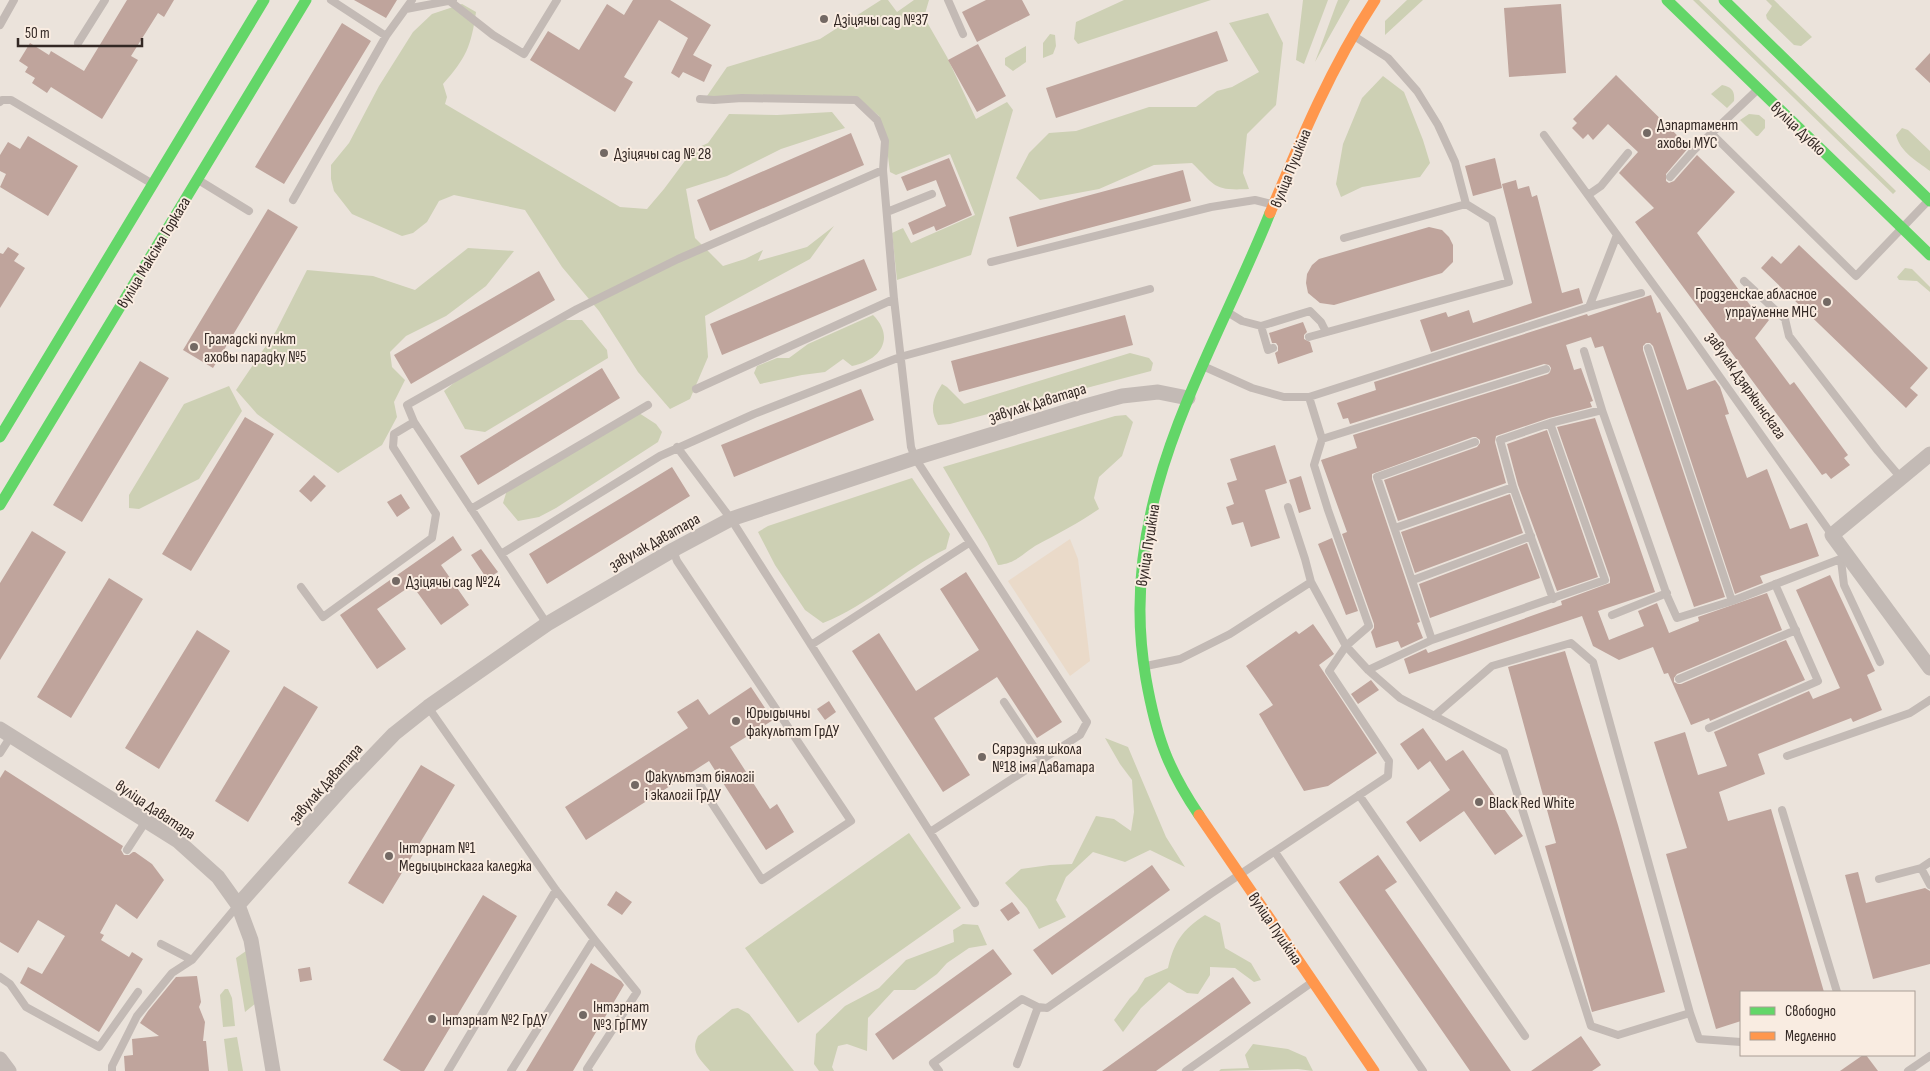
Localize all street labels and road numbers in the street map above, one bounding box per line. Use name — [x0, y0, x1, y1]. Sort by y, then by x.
street label: вуліца Дубко — [1766, 98, 1830, 160]
street label: вуліца Пушкіна — [1267, 126, 1316, 211]
street label: вуліца Максіма Горкага — [114, 194, 195, 312]
street label: завулак Дзяржынскага — [1702, 329, 1790, 443]
street label: завулак Даватара — [986, 380, 1089, 427]
street label: вуліца Пушкіна — [1133, 503, 1164, 588]
street label: завулак Даватара — [606, 510, 704, 575]
street label: завулак Даватара — [285, 740, 367, 828]
street label: вуліца Даватара — [111, 776, 199, 844]
street label: вуліца Пушкіна — [1244, 889, 1306, 969]

